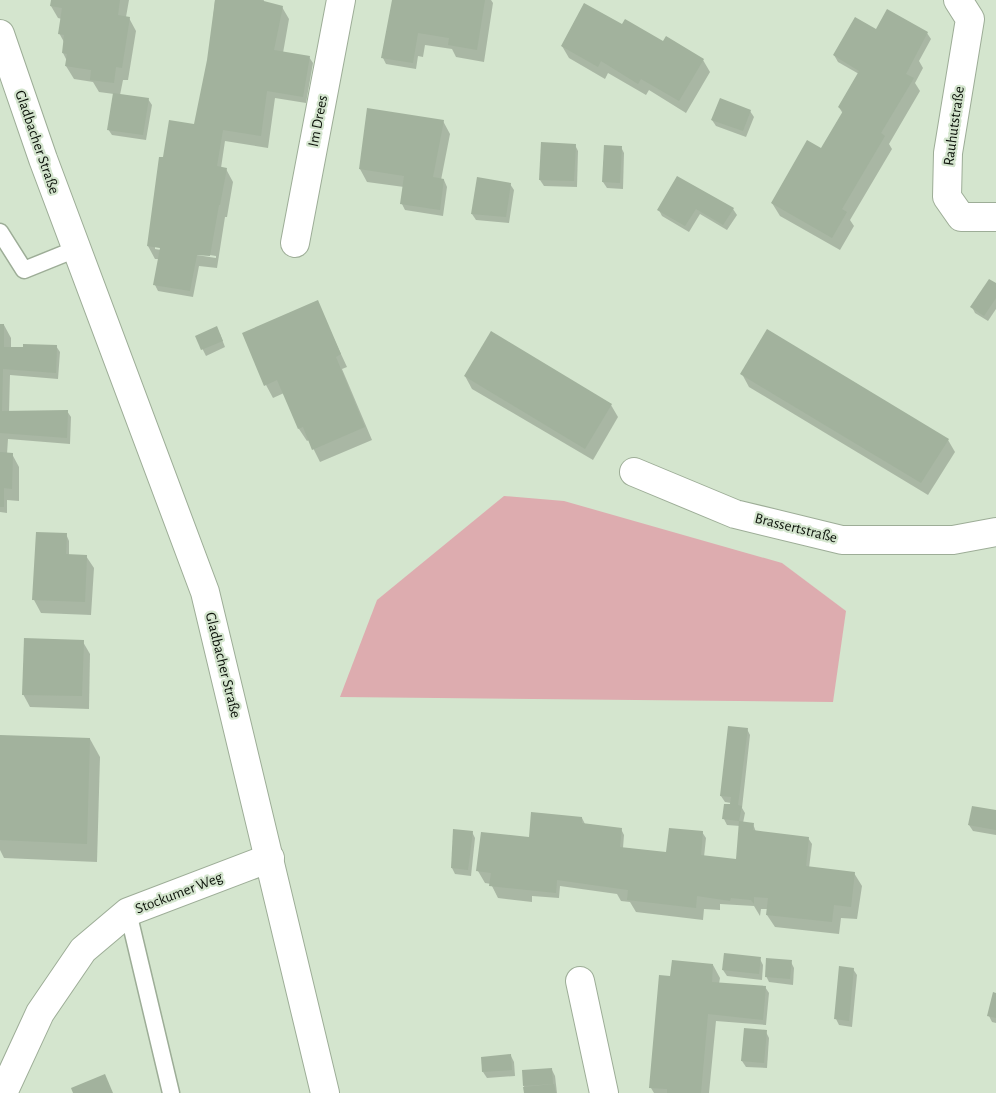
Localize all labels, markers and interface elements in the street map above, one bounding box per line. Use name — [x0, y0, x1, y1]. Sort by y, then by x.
street label: Rauhutstraße — [941, 85, 967, 167]
street label: Gladbacher Straße — [12, 88, 62, 196]
street label: Im Drees — [306, 94, 330, 148]
street label: Brassertstraße — [753, 511, 839, 546]
street label: Gladbacher Straße — [203, 611, 243, 719]
street label: Stockumer Weg — [133, 869, 225, 917]

